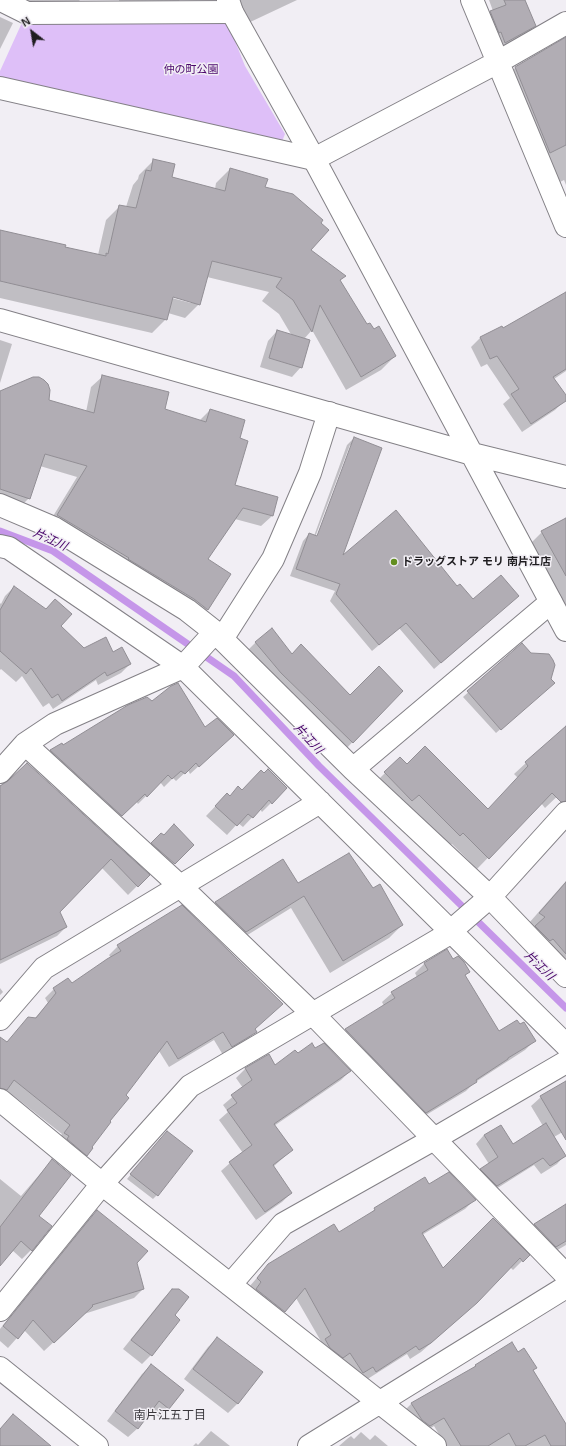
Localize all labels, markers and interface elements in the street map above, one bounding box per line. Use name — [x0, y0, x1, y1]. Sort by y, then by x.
north arrow — [12, 12, 52, 52]
text: N — [19, 15, 32, 29]
park label: 仲の町公園 — [164, 63, 218, 77]
water label: 片江川 — [31, 526, 69, 554]
place label: ドラッグストア モリ 南片江店 — [402, 555, 551, 569]
marker: ドラッグストア モリ 南片江店 — [389, 557, 399, 567]
water label: 片江川 — [290, 721, 326, 757]
water label: 片江川 — [521, 948, 557, 984]
district label: 南片江五丁目 — [134, 1409, 206, 1423]

